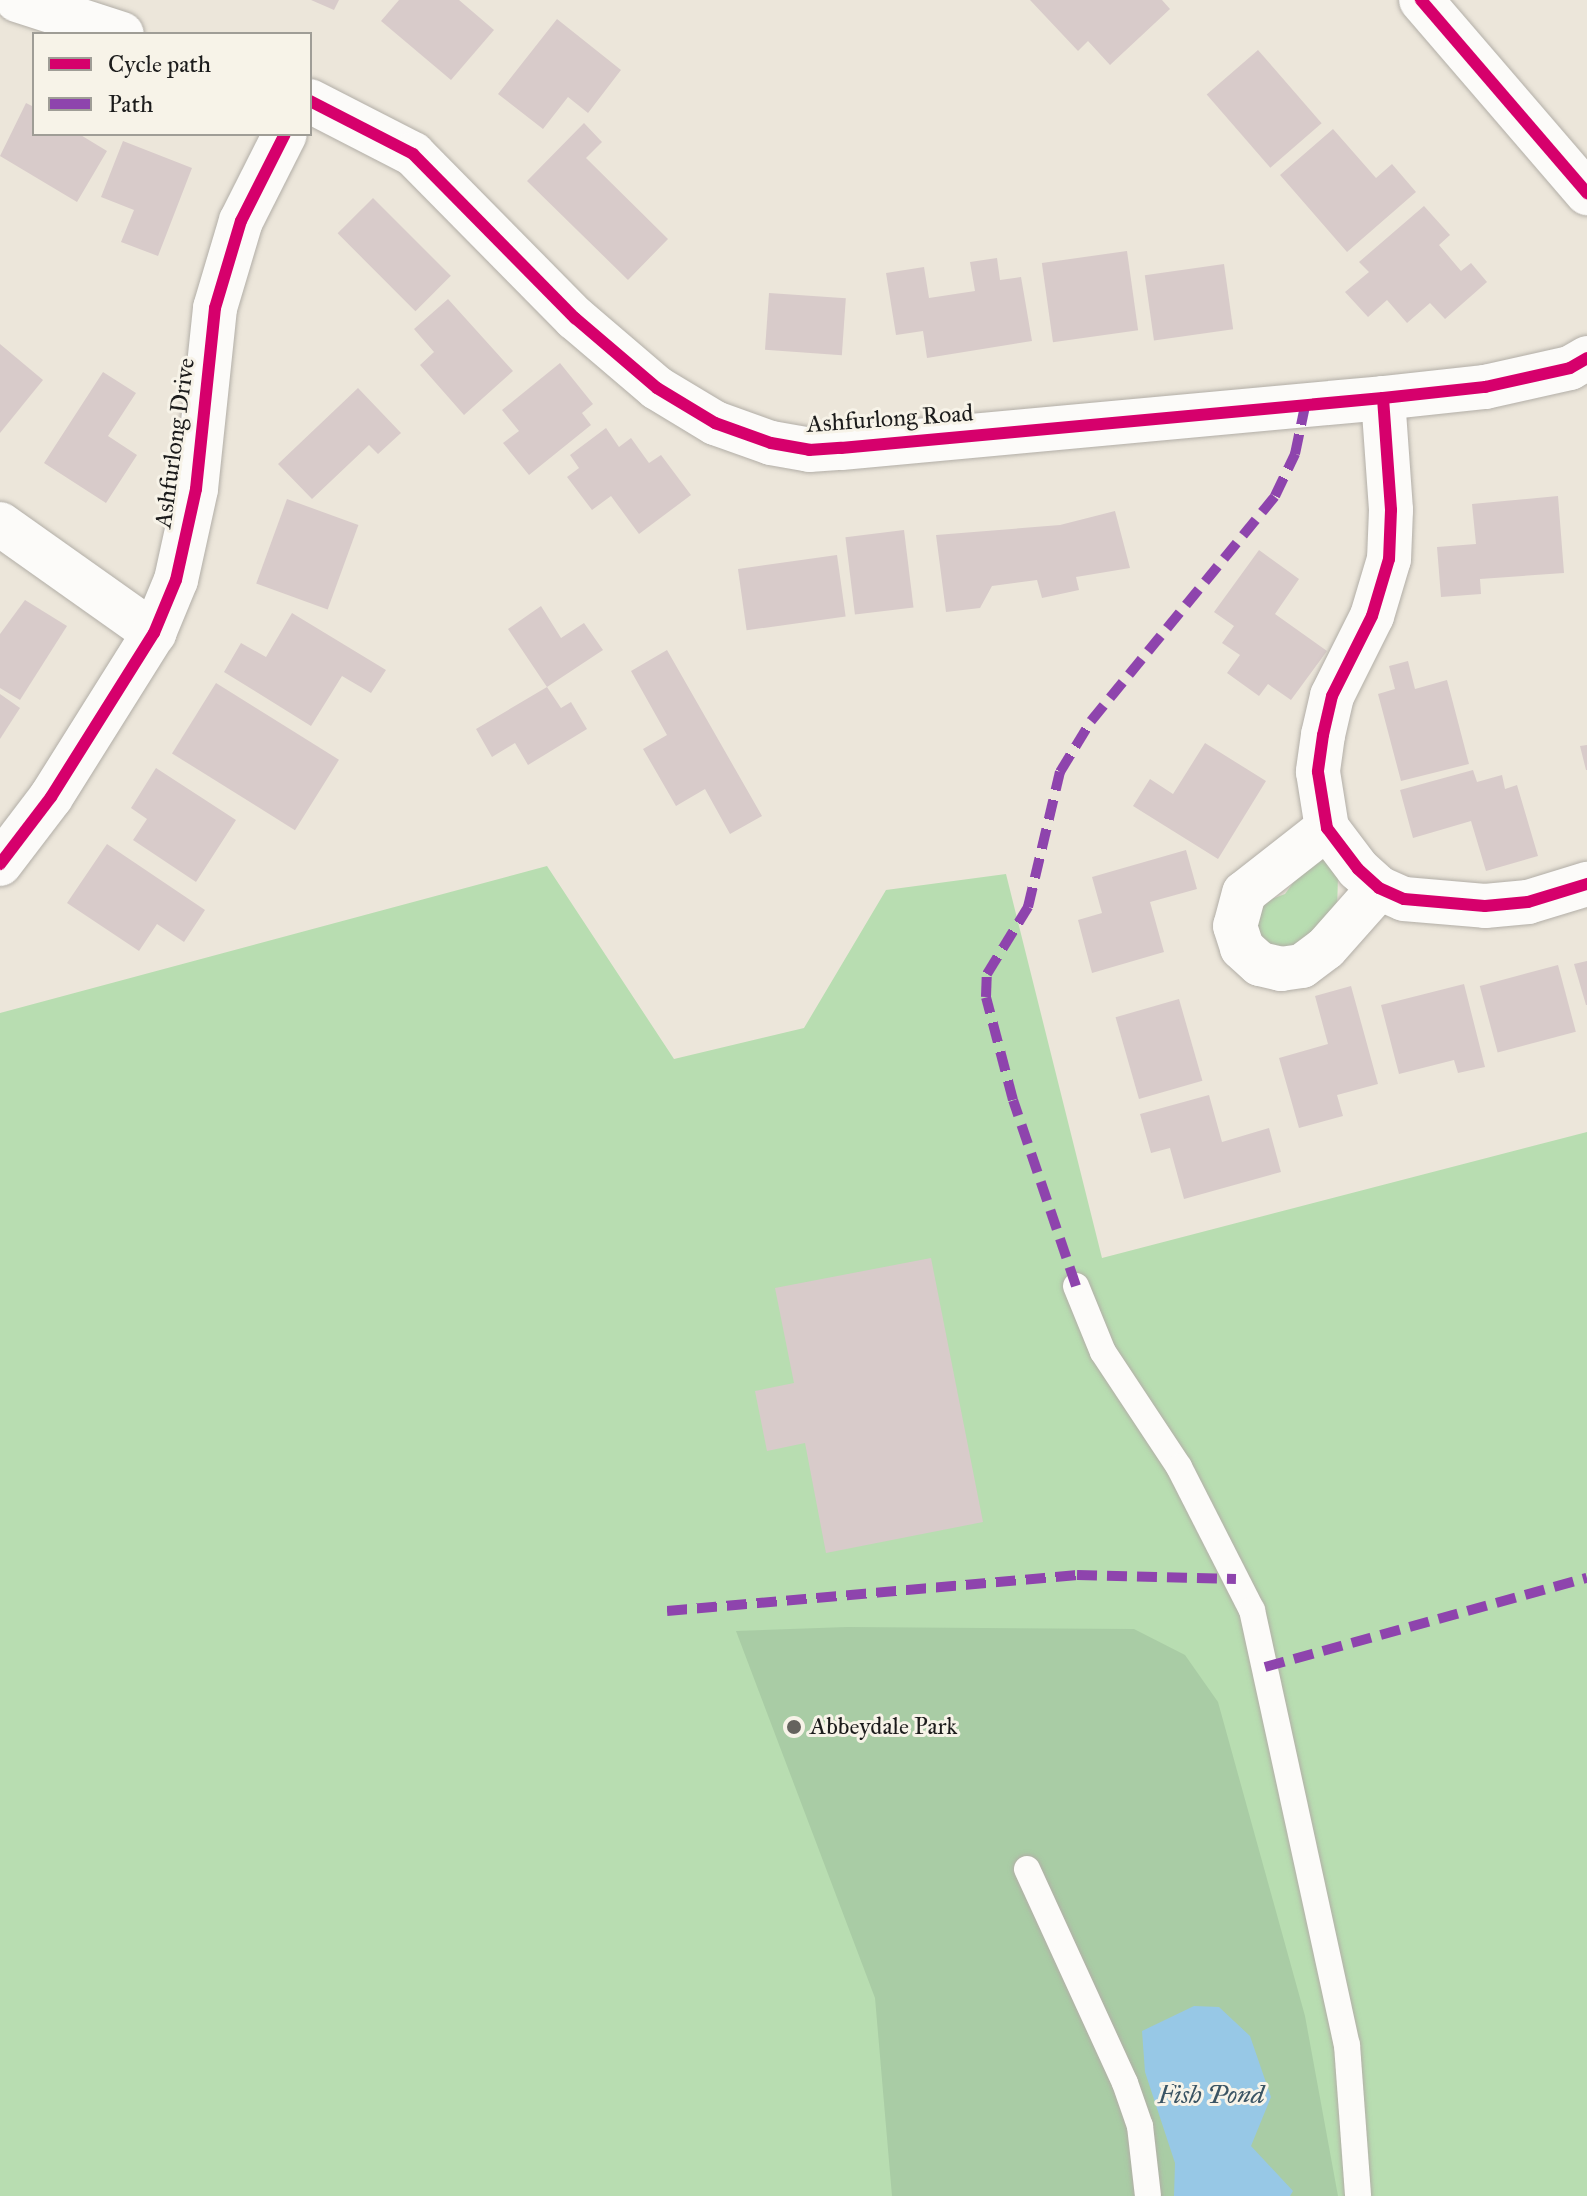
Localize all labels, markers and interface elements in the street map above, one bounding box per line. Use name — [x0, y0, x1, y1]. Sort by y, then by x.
legend — [32, 32, 312, 136]
text: Cycle path — [108, 49, 211, 79]
text: Path — [108, 89, 153, 119]
street label: Ashfurlong Drive — [149, 356, 201, 530]
street label: Ashfurlong Road — [806, 399, 974, 439]
place label: Abbeydale Park — [810, 1713, 958, 1741]
marker: Abbeydale Park — [785, 1718, 803, 1736]
water label: Fish Pond — [1158, 2079, 1264, 2111]

